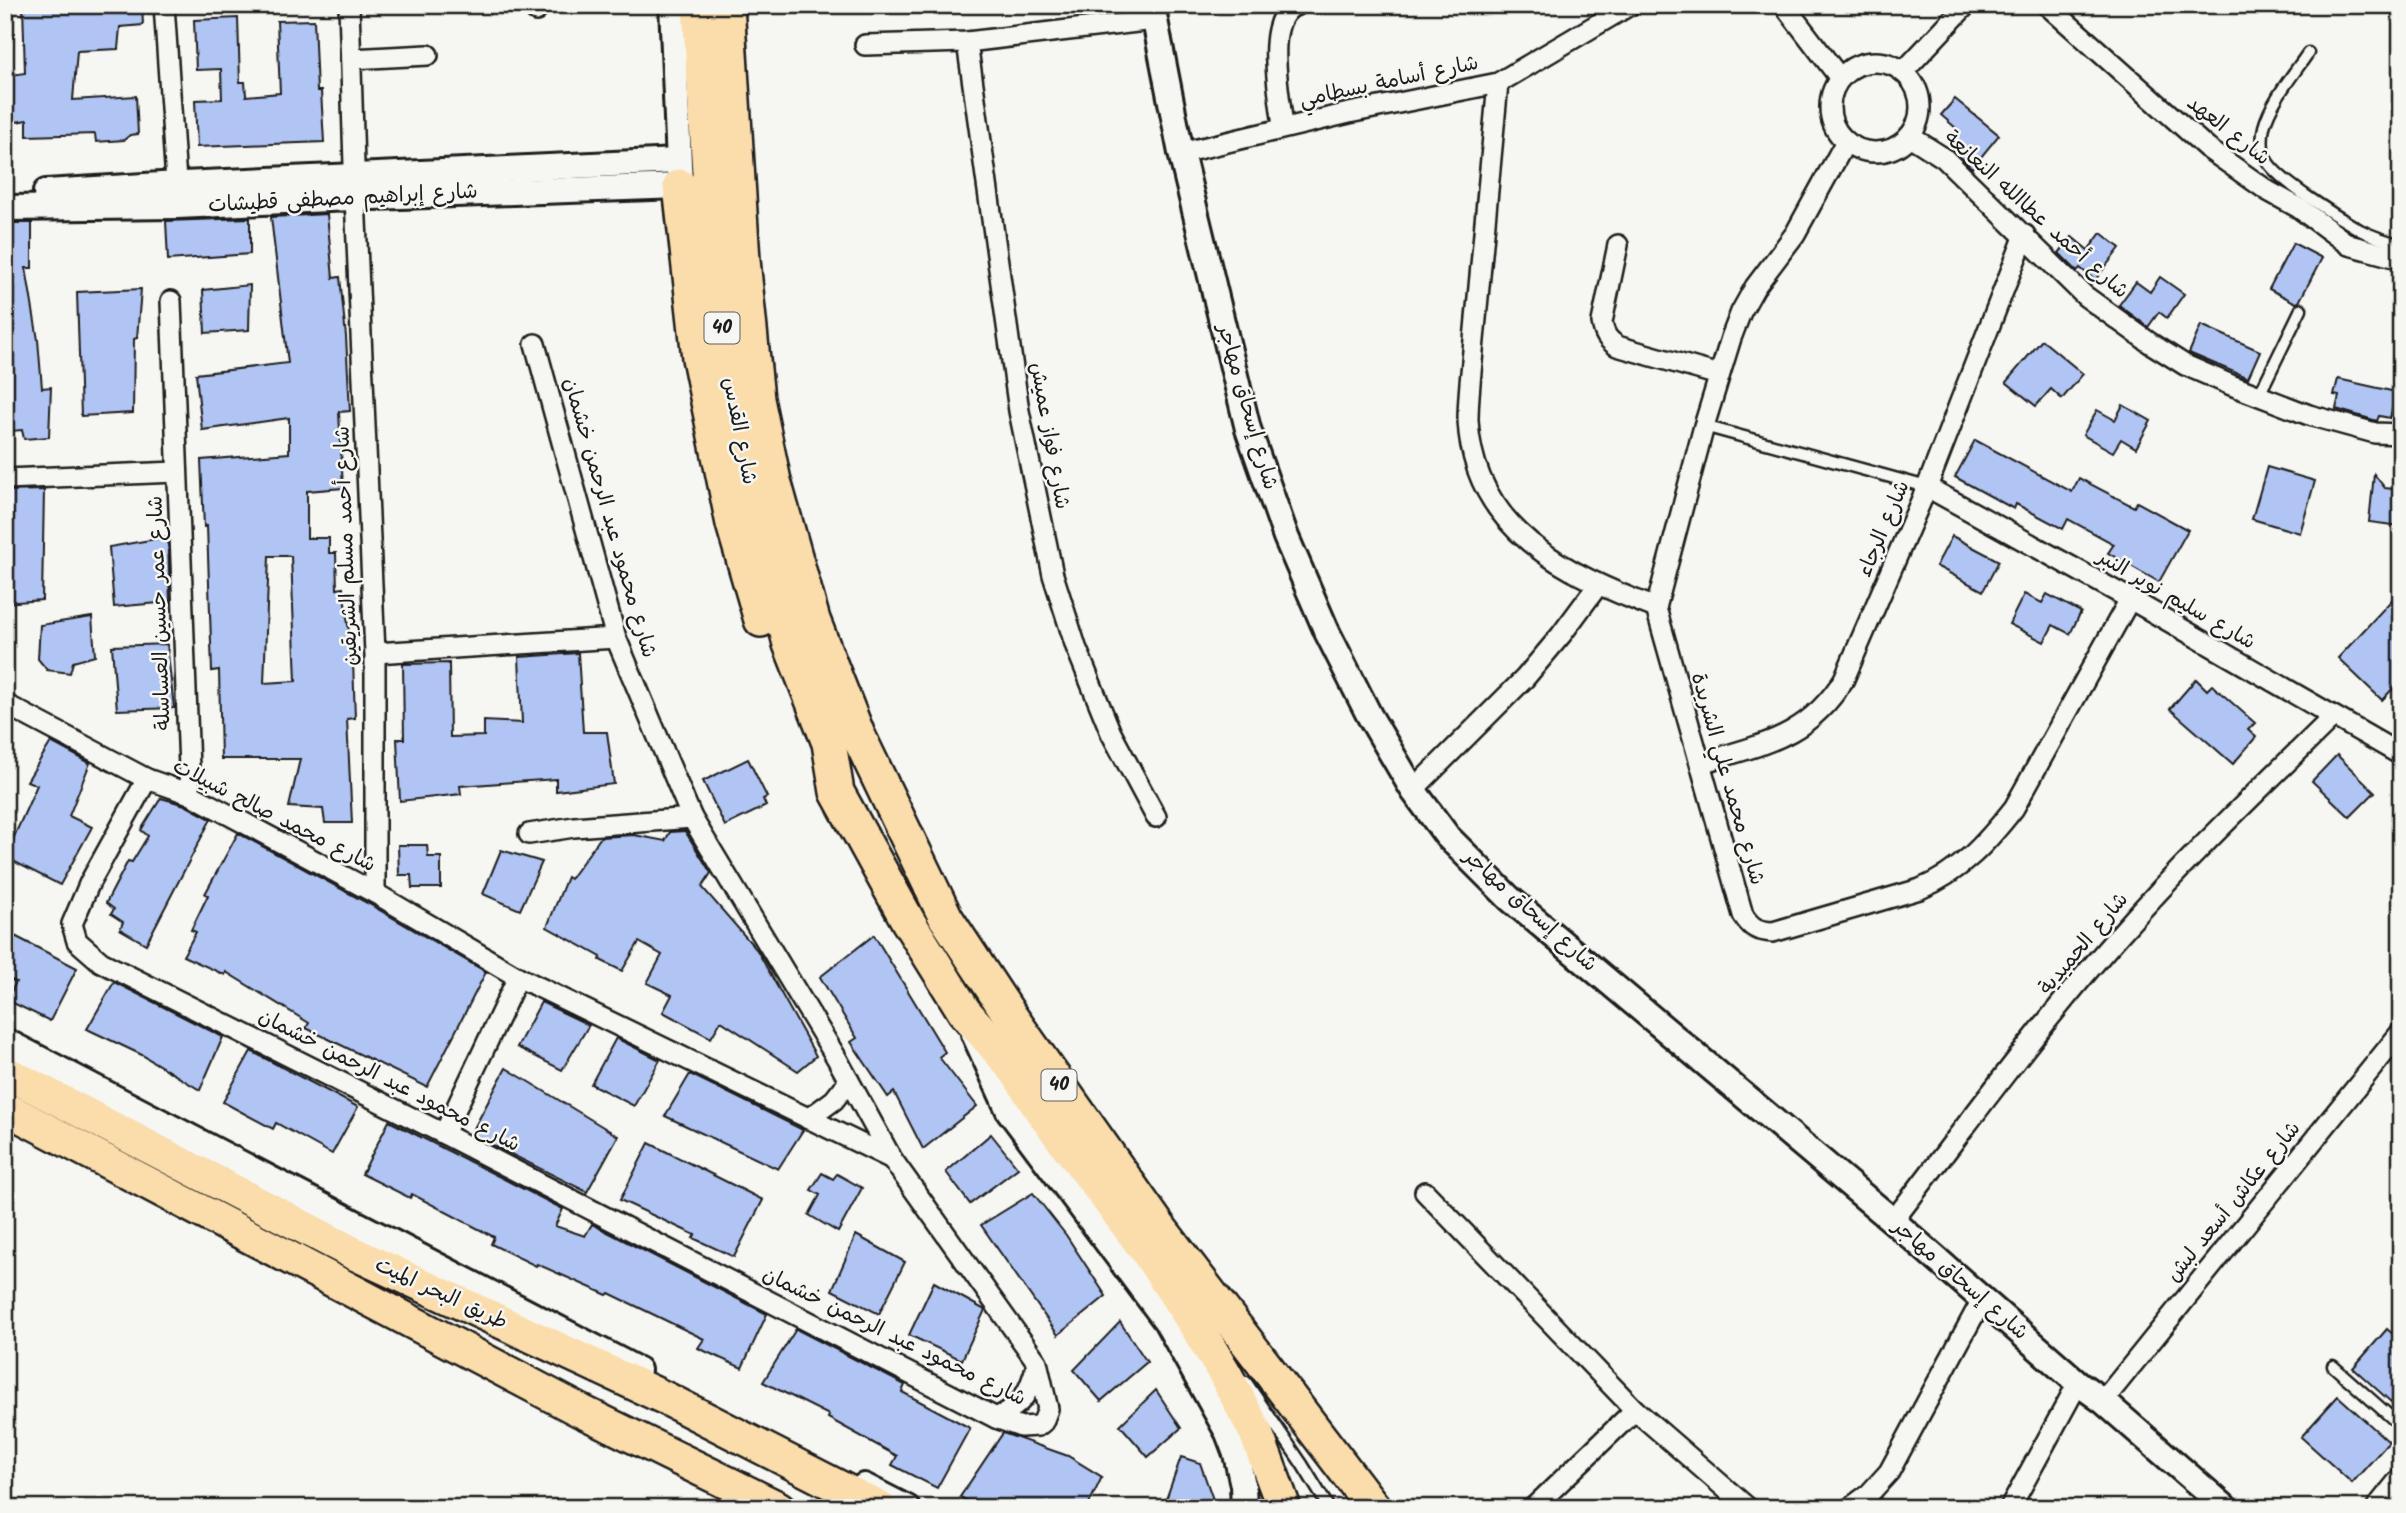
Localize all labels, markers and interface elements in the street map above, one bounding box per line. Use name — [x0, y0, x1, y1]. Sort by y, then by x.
street label: شارع أسامة بسطامي — [1296, 47, 1482, 118]
street label: شارع العهد — [2179, 88, 2277, 174]
street label: شارع أحمد عطاالله النعانعة — [1936, 123, 2136, 307]
street label: شارع إبراهيم مصطفى قطيشات — [207, 175, 479, 223]
road number: 40 — [704, 312, 740, 344]
street label: شارع إسحاق مهاجر — [1207, 318, 1286, 494]
street label: شارع فواز عميش — [1020, 360, 1078, 512]
street label: شارع محمود عبد الرحمن خشمان — [553, 374, 665, 662]
street label: شارع القدس — [712, 375, 766, 487]
street label: شارع أحمد مسلم الشريقين — [326, 425, 368, 667]
street label: شارع الرجاء — [1849, 475, 1919, 583]
street label: شارع عمر حسين العساسلة — [139, 495, 181, 731]
street label: شارع سليم نوير النبر — [2089, 540, 2262, 659]
street label: شارع محمد علي الشريدة — [1680, 669, 1773, 889]
street label: شارع محمد صالح شبيلات — [167, 750, 381, 882]
street label: شارع إسحاق مهاجر — [1454, 840, 1605, 981]
street label: شارع الحميدية — [2031, 885, 2137, 1003]
street label: شارع محمود عبد الرحمن خشمان — [252, 1000, 526, 1162]
road number: 40 — [1042, 1070, 1076, 1100]
street label: شارع عكاش أسعد لبش — [2158, 1114, 2310, 1290]
street label: شارع إسحاق مهاجر — [1883, 1210, 2035, 1349]
street label: طريق البحر الميت — [369, 1249, 513, 1339]
street label: شارع محمود عبد الرحمن خشمان — [756, 1259, 1032, 1415]

